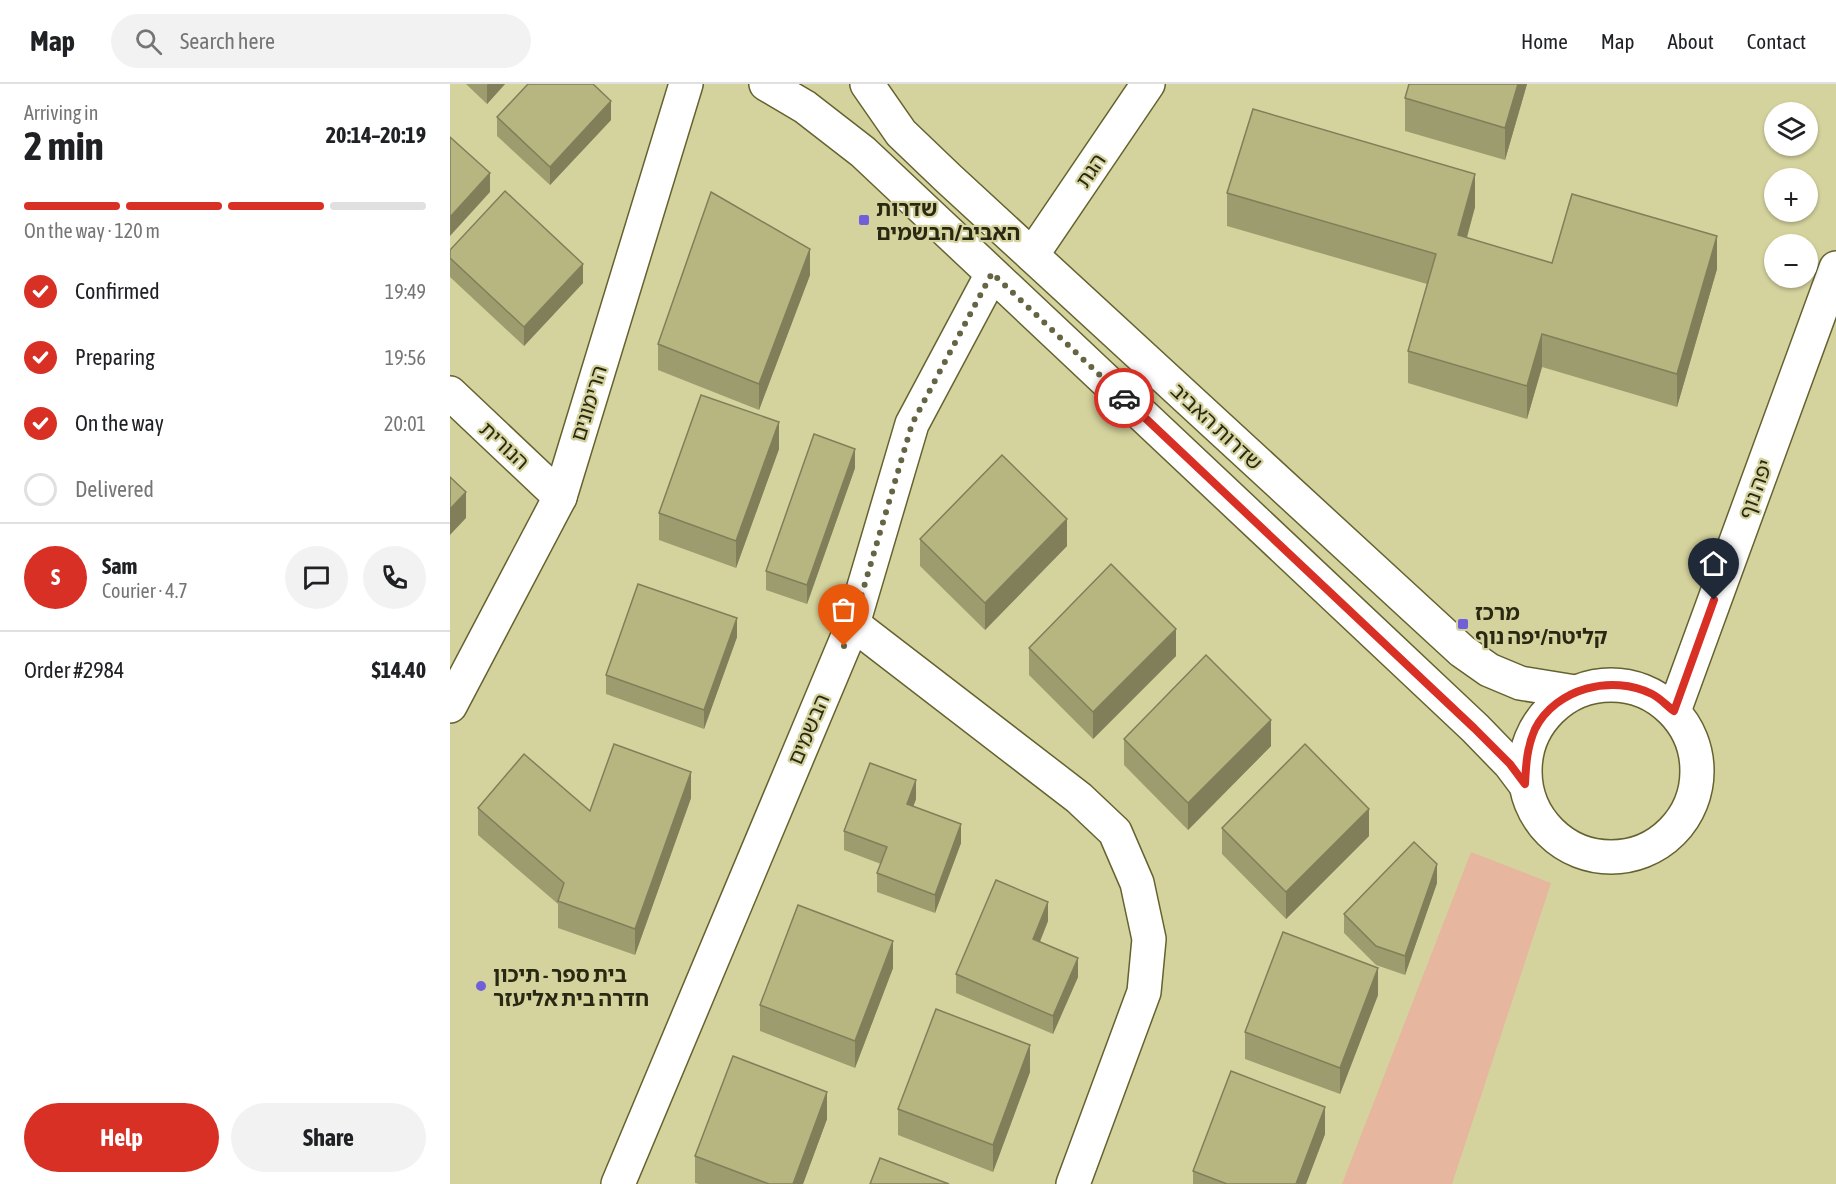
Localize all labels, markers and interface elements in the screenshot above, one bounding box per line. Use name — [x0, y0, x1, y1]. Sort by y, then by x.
search box — [111, 14, 531, 68]
text: Map — [30, 25, 75, 57]
icon: search — [132, 25, 165, 58]
text: Search here — [180, 28, 275, 54]
text: Home — [1521, 29, 1568, 53]
text: Map — [1601, 29, 1635, 53]
text: About — [1668, 29, 1714, 53]
text: Contact — [1747, 29, 1806, 53]
text: Arriving in — [24, 101, 98, 124]
map controls — [1764, 102, 1818, 288]
button: layers — [1764, 102, 1818, 156]
text: 20:14–20:19 — [326, 122, 426, 148]
text: 2 min — [24, 124, 104, 168]
street label: הגת — [1070, 149, 1110, 191]
button: + — [1764, 168, 1818, 222]
place label: שדרות האביב/הבשמים — [876, 196, 1020, 244]
marker: שדרות האביב/הבשמים — [857, 213, 871, 227]
text: On the way · 120 m — [24, 219, 160, 242]
button: − — [1764, 234, 1818, 288]
icon: check — [24, 275, 57, 308]
text: Confirmed — [75, 278, 160, 304]
text: 19:49 — [385, 280, 426, 303]
icon: check — [24, 341, 57, 374]
text: Preparing — [75, 344, 155, 370]
text: 19:56 — [385, 346, 426, 369]
street label: הרימונים — [565, 362, 611, 444]
courier — [1094, 368, 1154, 428]
street label: שדרות האביב — [1166, 378, 1268, 474]
icon: car — [1108, 382, 1141, 415]
icon: check — [24, 407, 57, 440]
text: On the way — [75, 410, 164, 436]
text: 20:01 — [384, 412, 426, 435]
street label: הנורית — [475, 416, 535, 474]
street label: יפה נוף — [1733, 456, 1777, 522]
text: Delivered — [75, 476, 154, 502]
pin — [1688, 538, 1739, 600]
button: chat — [285, 546, 348, 609]
button: phone — [363, 546, 426, 609]
icon: home — [1697, 547, 1730, 580]
text: Sam — [102, 553, 137, 579]
text: S — [51, 564, 60, 590]
text: Courier · 4.7 — [102, 579, 188, 602]
pin — [818, 584, 869, 646]
icon: bag — [827, 593, 860, 626]
place label: מרכז קליטה/יפה נוף — [1475, 600, 1608, 648]
marker: מרכז קליטה/יפה נוף — [1456, 617, 1470, 631]
text: Order #2984 — [24, 657, 124, 683]
text: $14.40 — [371, 657, 426, 683]
street label: הבשמים — [782, 690, 834, 768]
place label: בית ספר - תיכון חדרה בית אליעזר — [493, 962, 649, 1010]
marker: בית ספר - תיכון חדרה בית אליעזר — [474, 979, 488, 993]
button: Help — [24, 1103, 219, 1172]
button: Share — [231, 1103, 426, 1172]

